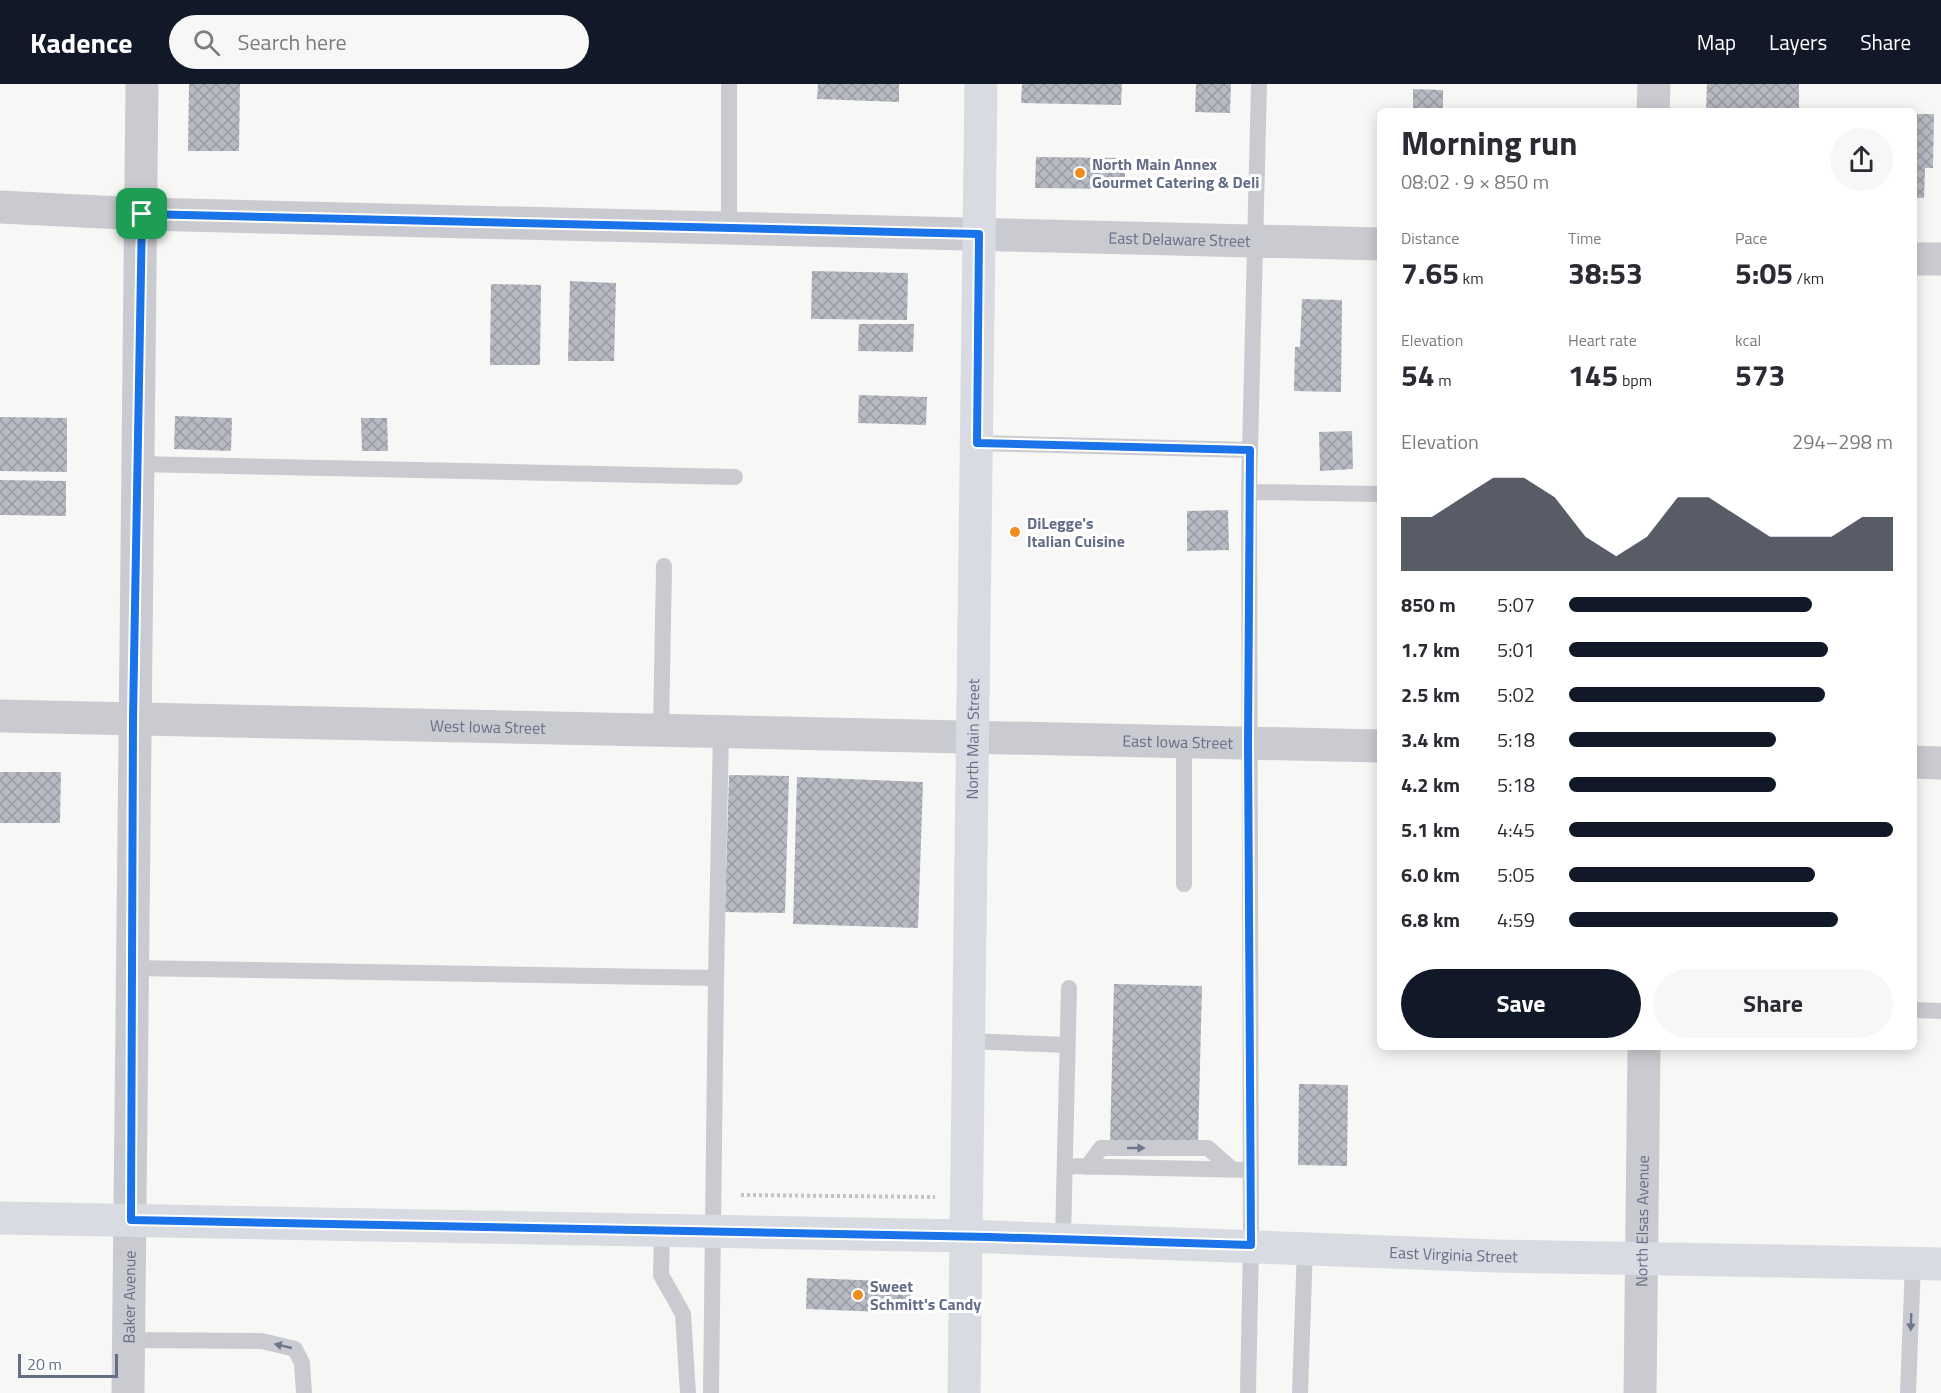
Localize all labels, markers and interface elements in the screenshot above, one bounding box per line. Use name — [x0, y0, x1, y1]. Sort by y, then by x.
search box — [169, 15, 589, 69]
text: Kadence — [30, 21, 133, 64]
text: Search here — [238, 25, 347, 59]
icon: search — [190, 26, 223, 59]
text: Map — [1697, 26, 1736, 58]
text: Layers — [1769, 26, 1827, 58]
text: Share — [1860, 26, 1911, 58]
text: Morning run — [1401, 118, 1578, 168]
button: share — [1830, 128, 1893, 191]
place label: North Main Annex Gourmet Catering & Deli — [1092, 152, 1259, 194]
marker: North Main Annex Gourmet Catering & Deli — [1073, 166, 1087, 180]
text: 08:02 · 9 × 850 m — [1401, 166, 1549, 197]
pin — [116, 188, 167, 239]
icon: arrive — [125, 197, 158, 230]
street label: East Delaware Street — [1108, 225, 1251, 253]
text: Distance — [1401, 226, 1459, 250]
text: Time — [1568, 226, 1601, 250]
text: Pace — [1735, 226, 1767, 250]
text: 7.65 — [1401, 250, 1459, 296]
text: 38:53 — [1568, 250, 1643, 296]
text: 5:05 — [1735, 250, 1793, 296]
text: km — [1459, 266, 1484, 290]
text: /km — [1793, 266, 1824, 290]
text: Elevation — [1401, 328, 1463, 352]
text: Heart rate — [1568, 328, 1637, 352]
text: kcal — [1735, 328, 1761, 352]
text: 54 — [1401, 352, 1435, 398]
text: 145 — [1568, 352, 1618, 398]
text: 573 — [1735, 352, 1785, 398]
text: m — [1435, 368, 1452, 392]
text: bpm — [1618, 368, 1652, 392]
text: Elevation — [1401, 426, 1479, 457]
text: 294–298 m — [1792, 426, 1893, 457]
place label: DiLegge's Italian Cuisine — [1027, 511, 1125, 553]
marker: DiLegge's Italian Cuisine — [1008, 525, 1022, 539]
text: 850 m — [1401, 589, 1456, 620]
text: 5:07 — [1497, 589, 1535, 620]
text: 1.7 km — [1401, 634, 1460, 665]
text: 5:01 — [1497, 634, 1535, 665]
street label: North Main Street — [960, 678, 985, 800]
text: 2.5 km — [1401, 679, 1460, 710]
text: 5:02 — [1497, 679, 1535, 710]
street label: West Iowa Street — [430, 713, 546, 740]
text: 3.4 km — [1401, 724, 1460, 755]
text: 5:18 — [1497, 724, 1535, 755]
street label: East Iowa Street — [1122, 728, 1234, 755]
text: 4.2 km — [1401, 769, 1460, 800]
text: 5:18 — [1497, 769, 1535, 800]
text: 5.1 km — [1401, 814, 1460, 845]
text: 4:45 — [1497, 814, 1535, 845]
text: 6.0 km — [1401, 859, 1460, 890]
text: 5:05 — [1497, 859, 1535, 890]
text: 6.8 km — [1401, 904, 1460, 935]
text: 4:59 — [1497, 904, 1535, 935]
button: Save — [1401, 969, 1641, 1038]
button: Share — [1653, 969, 1893, 1038]
one-way arrow — [1127, 1143, 1146, 1153]
street label: North Elsas Avenue — [1629, 1155, 1655, 1287]
street label: East Virginia Street — [1389, 1240, 1518, 1268]
street label: Baker Avenue — [117, 1251, 142, 1343]
place label: Sweet Schmitt's Candy — [870, 1274, 981, 1316]
marker: Sweet Schmitt's Candy — [851, 1288, 865, 1302]
one-way arrow — [1906, 1312, 1915, 1331]
one-way arrow — [273, 1341, 292, 1351]
scale bar — [18, 1351, 118, 1378]
text: 20 m — [27, 1352, 62, 1376]

